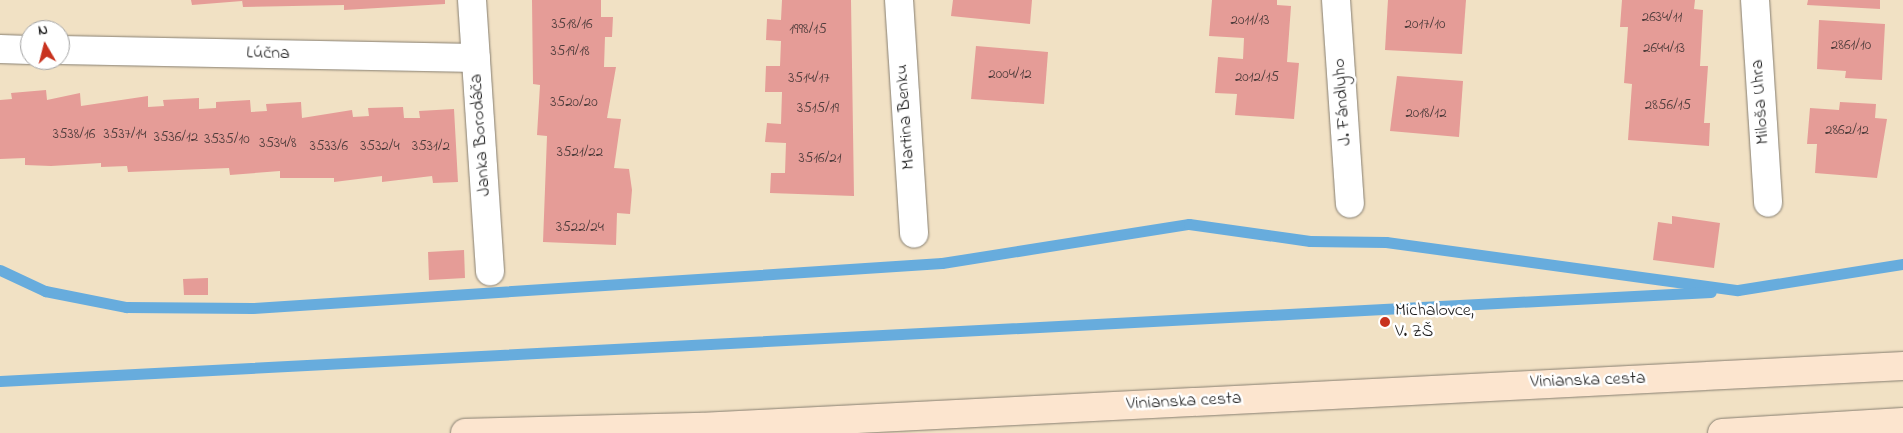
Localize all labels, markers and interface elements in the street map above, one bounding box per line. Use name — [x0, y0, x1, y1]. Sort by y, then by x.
house number: 2634/11 — [1642, 9, 1682, 27]
house number: 2011/13 — [1230, 12, 1270, 30]
house number: 3518/16 — [551, 16, 593, 34]
house number: 2017/10 — [1405, 16, 1445, 34]
north arrow — [20, 20, 70, 70]
text: N — [37, 20, 49, 42]
house number: 1998/15 — [789, 21, 827, 39]
house number: 2861/10 — [1831, 37, 1871, 55]
house number: 2644/13 — [1643, 40, 1685, 58]
street label: Lúčna — [246, 43, 290, 65]
house number: 3519/18 — [550, 43, 590, 61]
street label: J. Fándlyho — [1329, 58, 1357, 146]
street label: Miloša Uhra — [1747, 59, 1775, 145]
street label: Martina Benku — [892, 63, 920, 171]
house number: 2004/12 — [988, 66, 1032, 84]
house number: 2012/15 — [1235, 69, 1279, 87]
house number: 3514/17 — [788, 70, 830, 88]
street label: Janka Borodáča — [466, 73, 496, 197]
house number: 3520/20 — [550, 94, 598, 112]
house number: 2856/15 — [1645, 97, 1691, 115]
house number: 3515/19 — [797, 100, 839, 118]
house number: 2018/12 — [1405, 105, 1447, 123]
house number: 2862/12 — [1825, 122, 1869, 140]
house number: 3538/16 — [53, 126, 95, 144]
house number: 3537/14 — [104, 126, 146, 144]
house number: 3536/12 — [154, 129, 198, 147]
house number: 3535/10 — [204, 131, 250, 149]
house number: 3534/8 — [259, 135, 297, 153]
house number: 3533/6 — [310, 138, 348, 156]
house number: 3532/4 — [360, 138, 400, 156]
house number: 3531/2 — [412, 138, 450, 156]
house number: 3521/22 — [557, 144, 603, 162]
house number: 3516/21 — [798, 150, 842, 168]
house number: 3522/24 — [556, 219, 604, 237]
place label: Michalovce, V. ZŠ — [1395, 301, 1474, 344]
marker: Michalovce, V. ZŠ — [1379, 316, 1391, 328]
street label: Vinianska cesta — [1530, 368, 1646, 394]
street label: Vinianska cesta — [1126, 388, 1242, 416]

